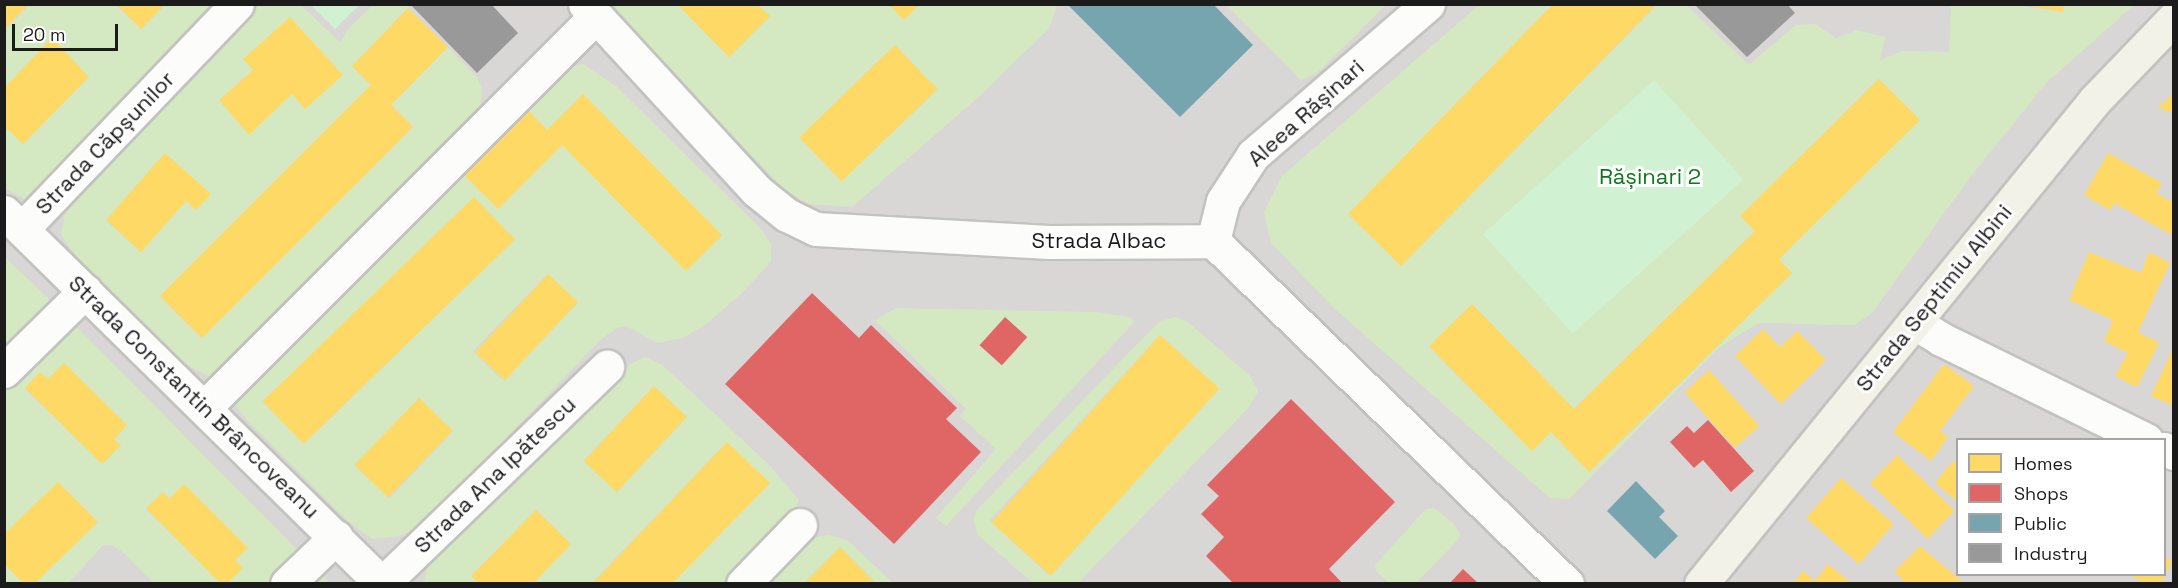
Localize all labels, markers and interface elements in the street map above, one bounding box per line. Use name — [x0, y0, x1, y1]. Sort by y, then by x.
scale bar — [15, 12, 122, 50]
text: 20 m — [23, 23, 66, 46]
street label: Aleea Rășinari — [1243, 54, 1369, 172]
street label: Strada Căpșunilor — [30, 66, 180, 220]
park label: Rășinari 2 — [1599, 164, 1701, 190]
street label: Strada Septimiu Albini — [1850, 199, 2018, 397]
street label: Strada Albac — [1031, 228, 1167, 254]
street label: Strada Constantin Brâncoveanu — [63, 270, 325, 524]
street label: Strada Ana Ipătescu — [409, 391, 581, 559]
legend — [1956, 438, 2166, 576]
text: Homes — [2014, 452, 2073, 475]
text: Shops — [2014, 482, 2068, 505]
text: Public — [2014, 512, 2067, 535]
text: Industry — [2014, 542, 2087, 565]

